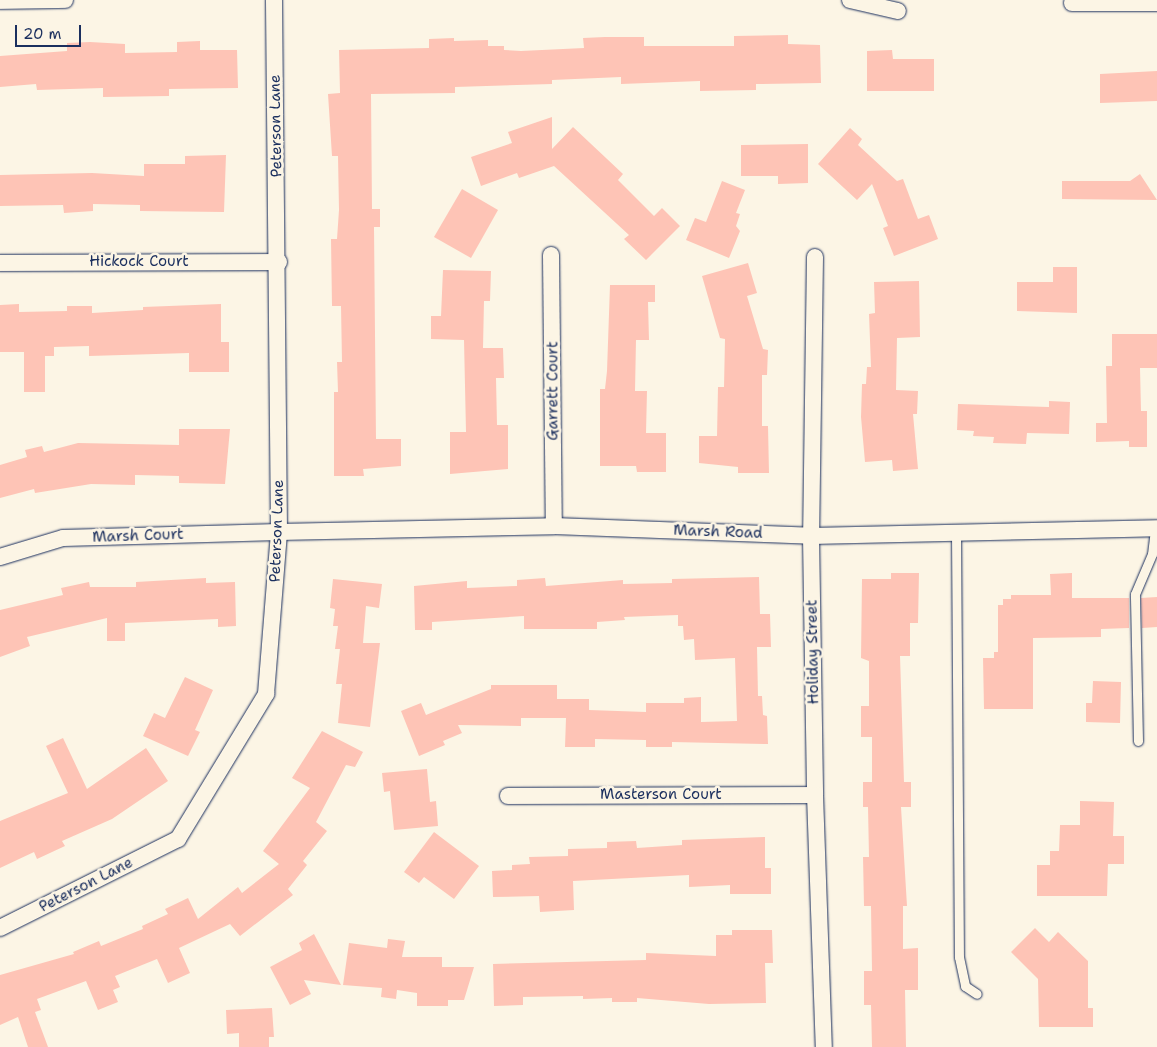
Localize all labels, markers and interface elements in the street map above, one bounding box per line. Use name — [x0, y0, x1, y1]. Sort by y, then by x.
scale bar — [18, 15, 84, 47]
text: 20 m — [23, 24, 62, 44]
street label: Peterson Lane — [266, 74, 286, 178]
street label: Hickock Court — [89, 253, 189, 271]
street label: Garrett Court — [544, 341, 562, 441]
street label: Peterson Lane — [266, 479, 288, 583]
street label: Marsh Road — [673, 521, 763, 543]
street label: Marsh Court — [92, 525, 184, 547]
street label: Holiday Street — [803, 599, 823, 705]
street label: Masterson Court — [600, 786, 722, 804]
street label: Peterson Lane — [36, 854, 136, 916]

